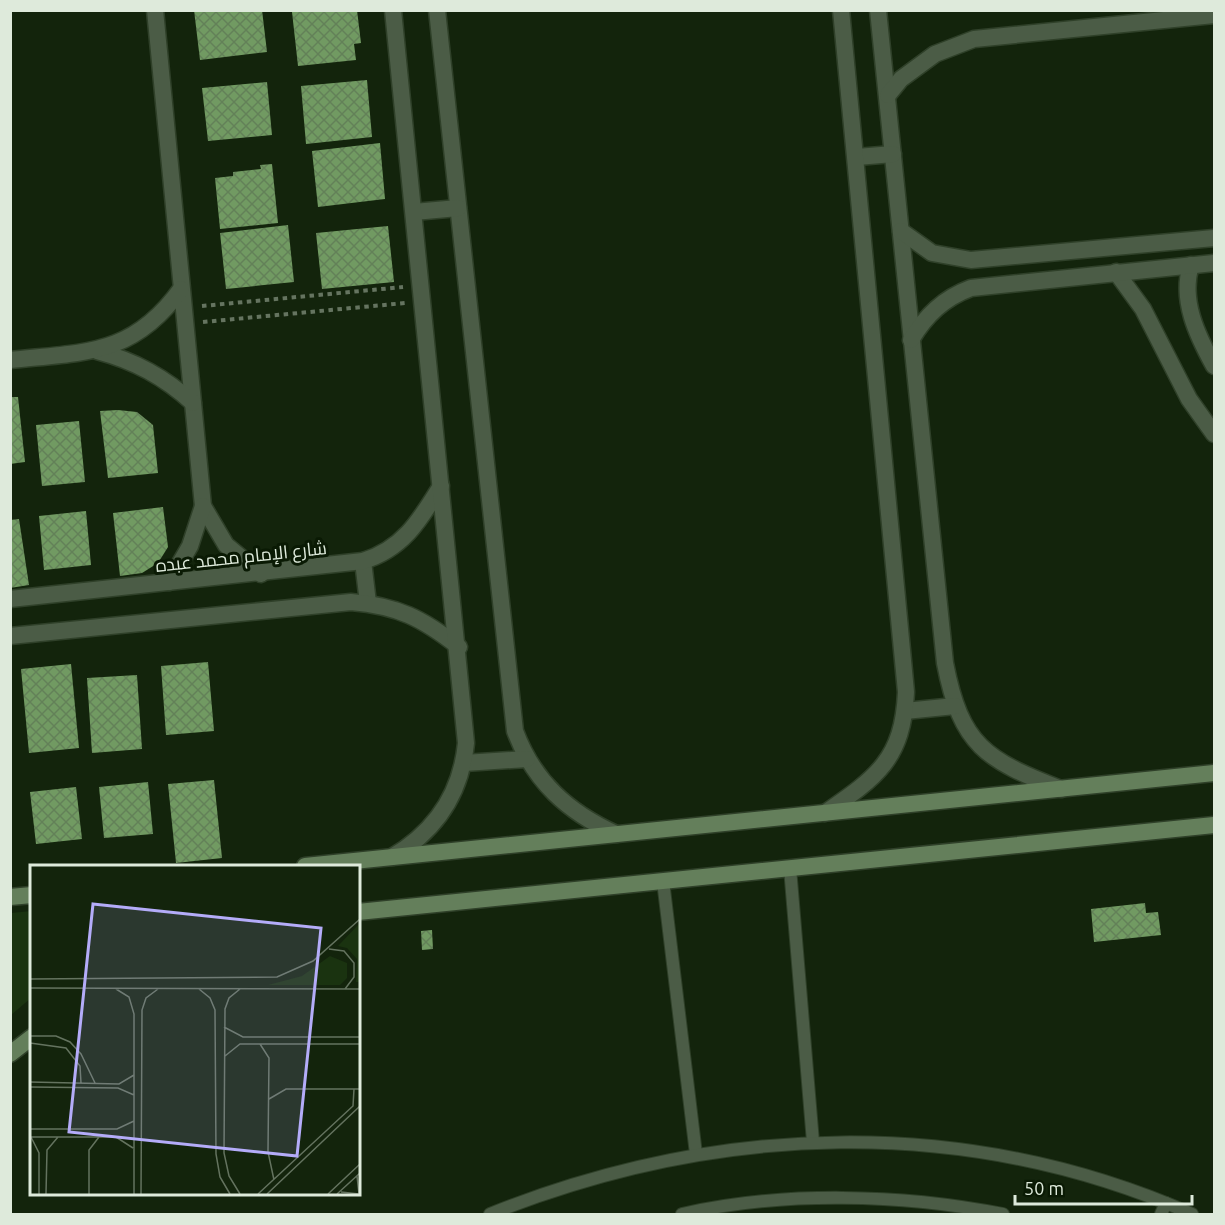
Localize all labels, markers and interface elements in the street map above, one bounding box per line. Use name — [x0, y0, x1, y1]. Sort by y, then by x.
street label: شارع الإمام محمد عبده — [154, 537, 328, 578]
inset map — [30, 865, 360, 1195]
scale bar — [1015, 1168, 1192, 1206]
text: 50 m — [1024, 1178, 1064, 1198]

